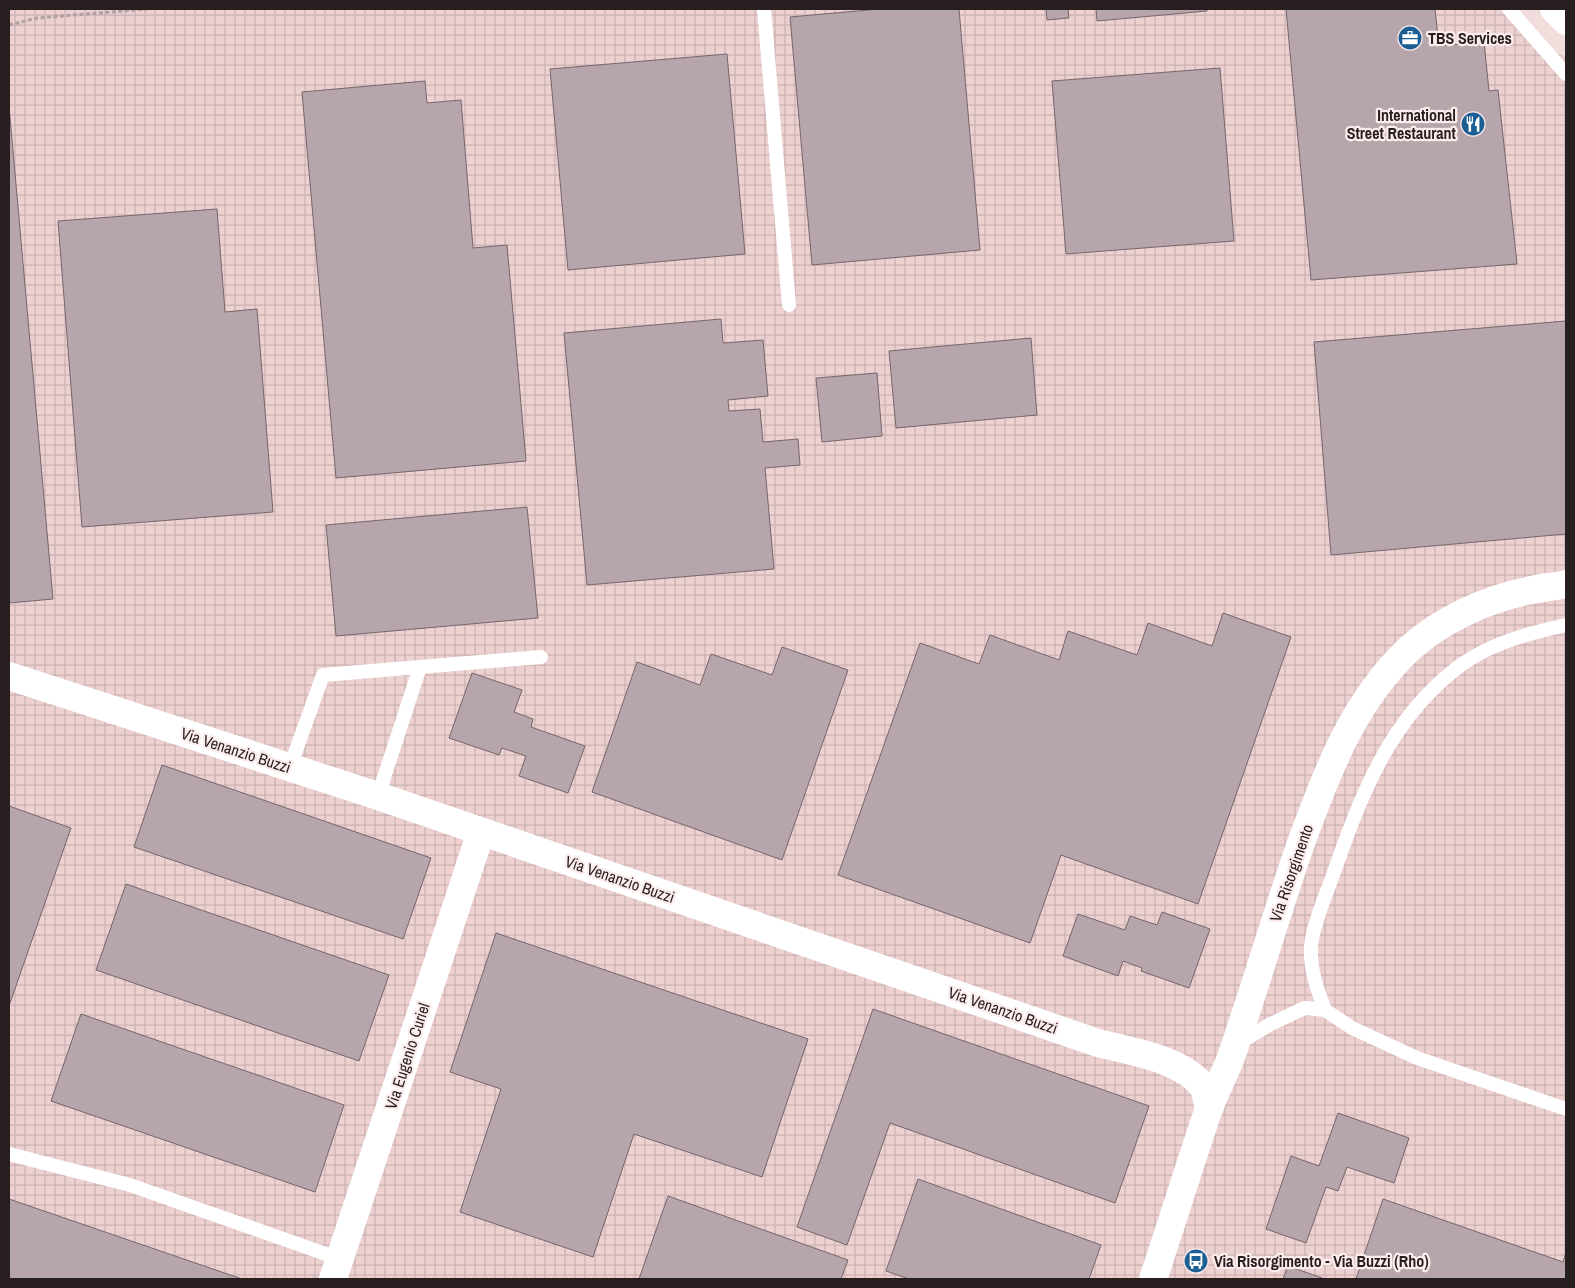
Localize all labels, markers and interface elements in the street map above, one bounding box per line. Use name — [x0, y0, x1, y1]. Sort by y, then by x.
office icon: TBS Services — [1397, 25, 1423, 51]
place label: TBS Services — [1428, 27, 1512, 49]
place label: International Street Restaurant — [1347, 104, 1457, 144]
restaurant icon: International Street Restaurant — [1460, 111, 1486, 137]
street label: Via Venanzio Buzzi — [178, 722, 294, 778]
street label: Via Risorgimento — [1264, 821, 1318, 925]
street label: Via Venanzio Buzzi — [562, 850, 678, 908]
street label: Via Venanzio Buzzi — [945, 981, 1061, 1039]
street label: Via Eugenio Curiel — [379, 1000, 435, 1112]
bus stop icon: Via Risorgimento - Via Buzzi (Rho) — [1183, 1248, 1209, 1274]
place label: Via Risorgimento - Via Buzzi (Rho) — [1214, 1250, 1429, 1272]

